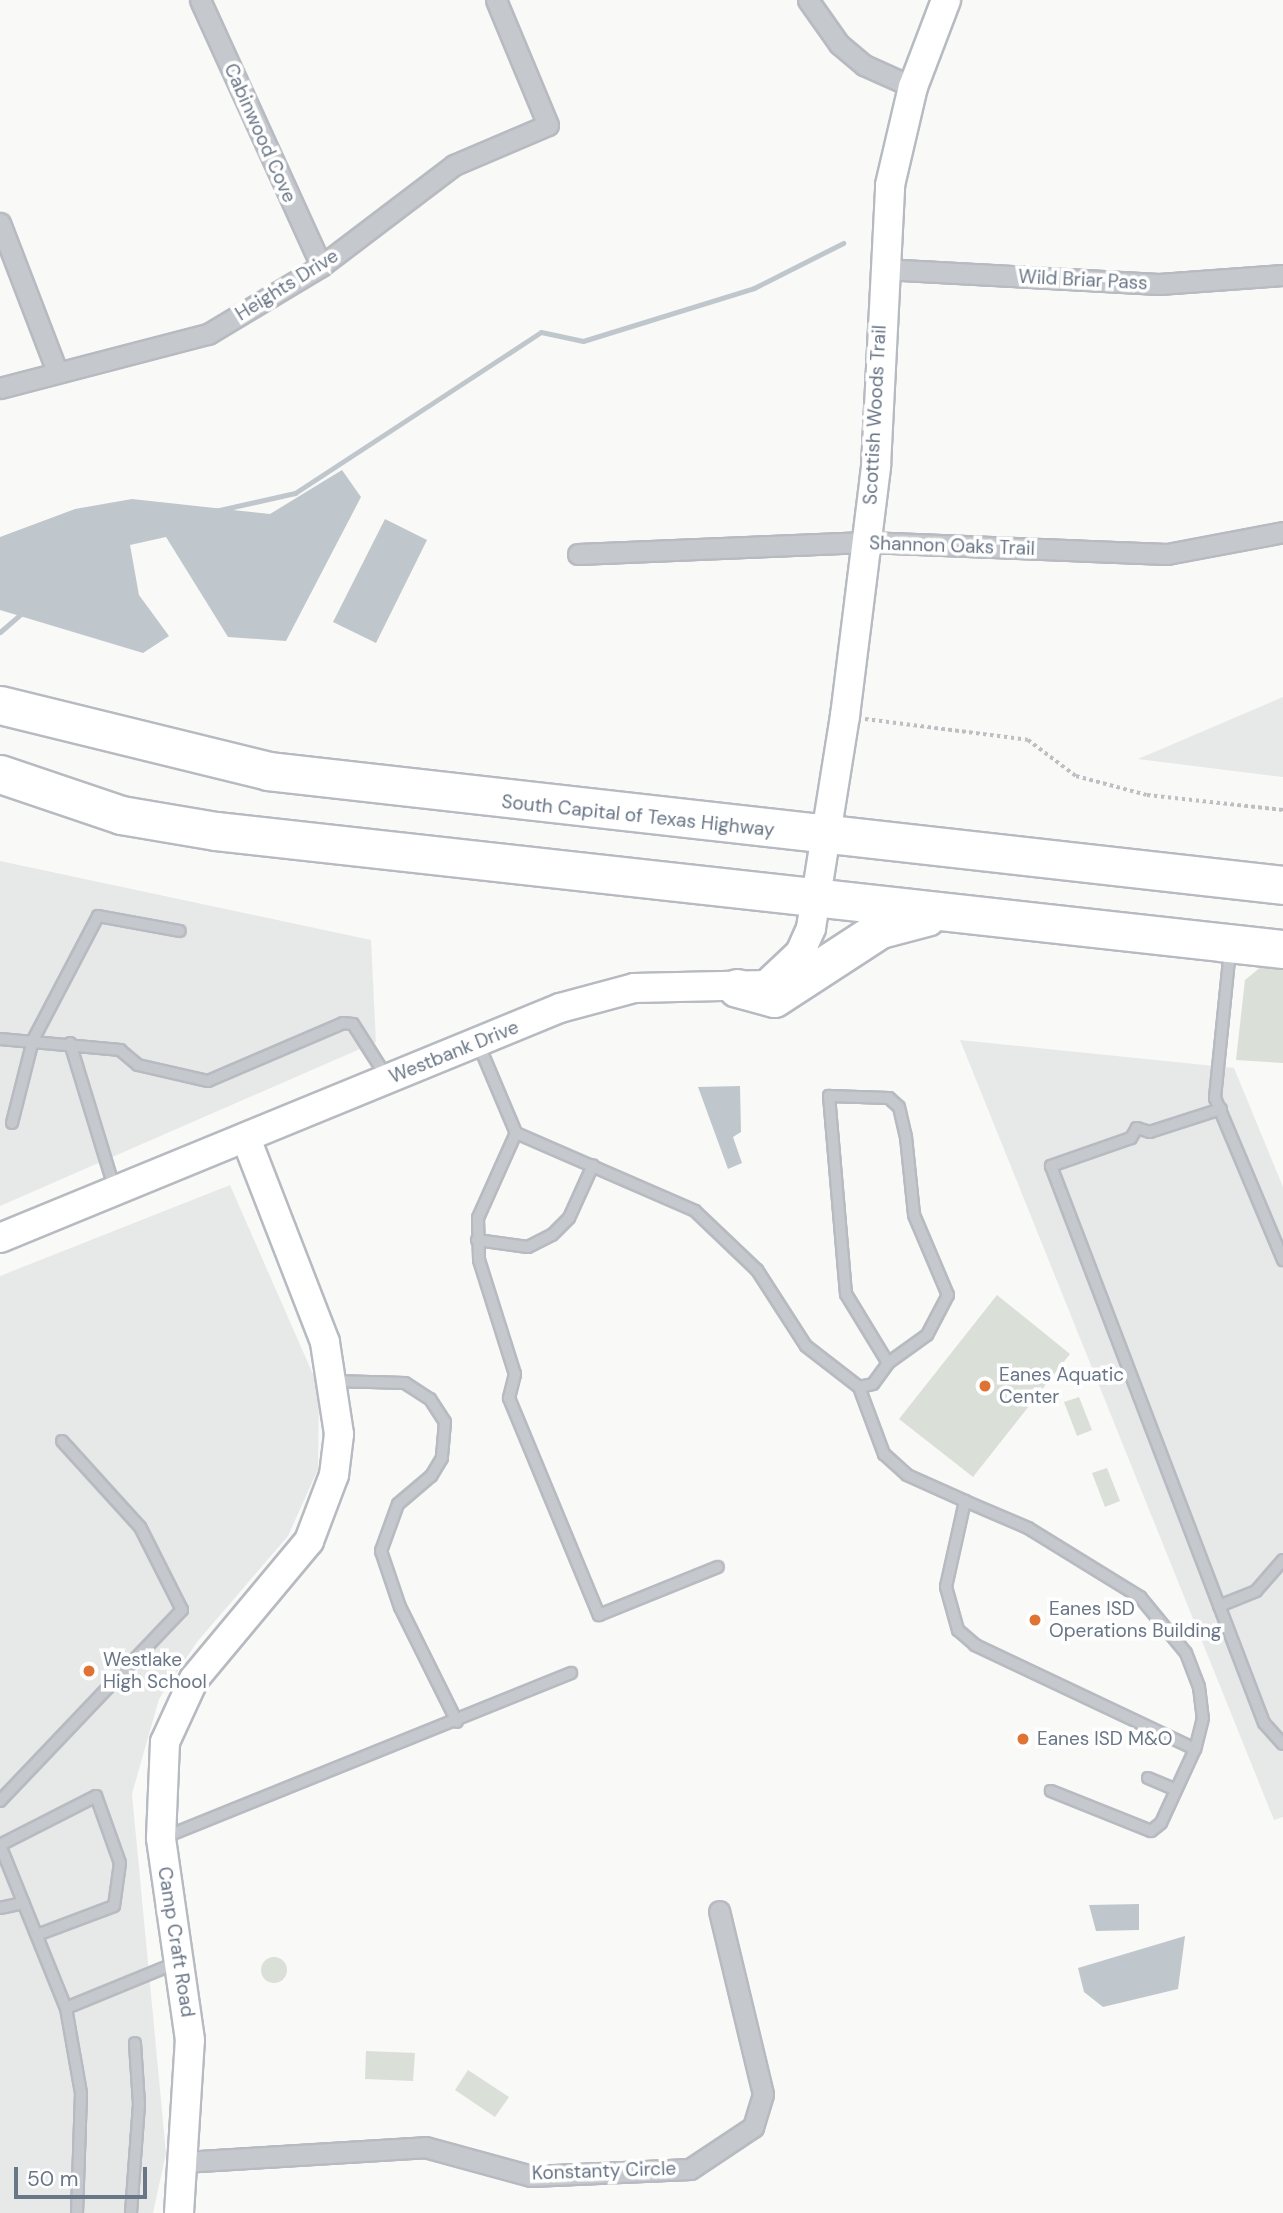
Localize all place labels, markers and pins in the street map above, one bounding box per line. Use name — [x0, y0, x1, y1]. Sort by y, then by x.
place label: Eanes Aquatic Center — [999, 1364, 1124, 1408]
marker: Eanes Aquatic Center — [977, 1378, 993, 1394]
place label: Eanes ISD Operations Building — [1049, 1598, 1221, 1642]
marker: Eanes ISD Operations Building — [1027, 1612, 1043, 1628]
place label: Westlake High School — [103, 1649, 207, 1693]
marker: Westlake High School — [81, 1663, 97, 1679]
place label: Eanes ISD M&O — [1037, 1728, 1173, 1750]
marker: Eanes ISD M&O — [1015, 1731, 1031, 1747]

